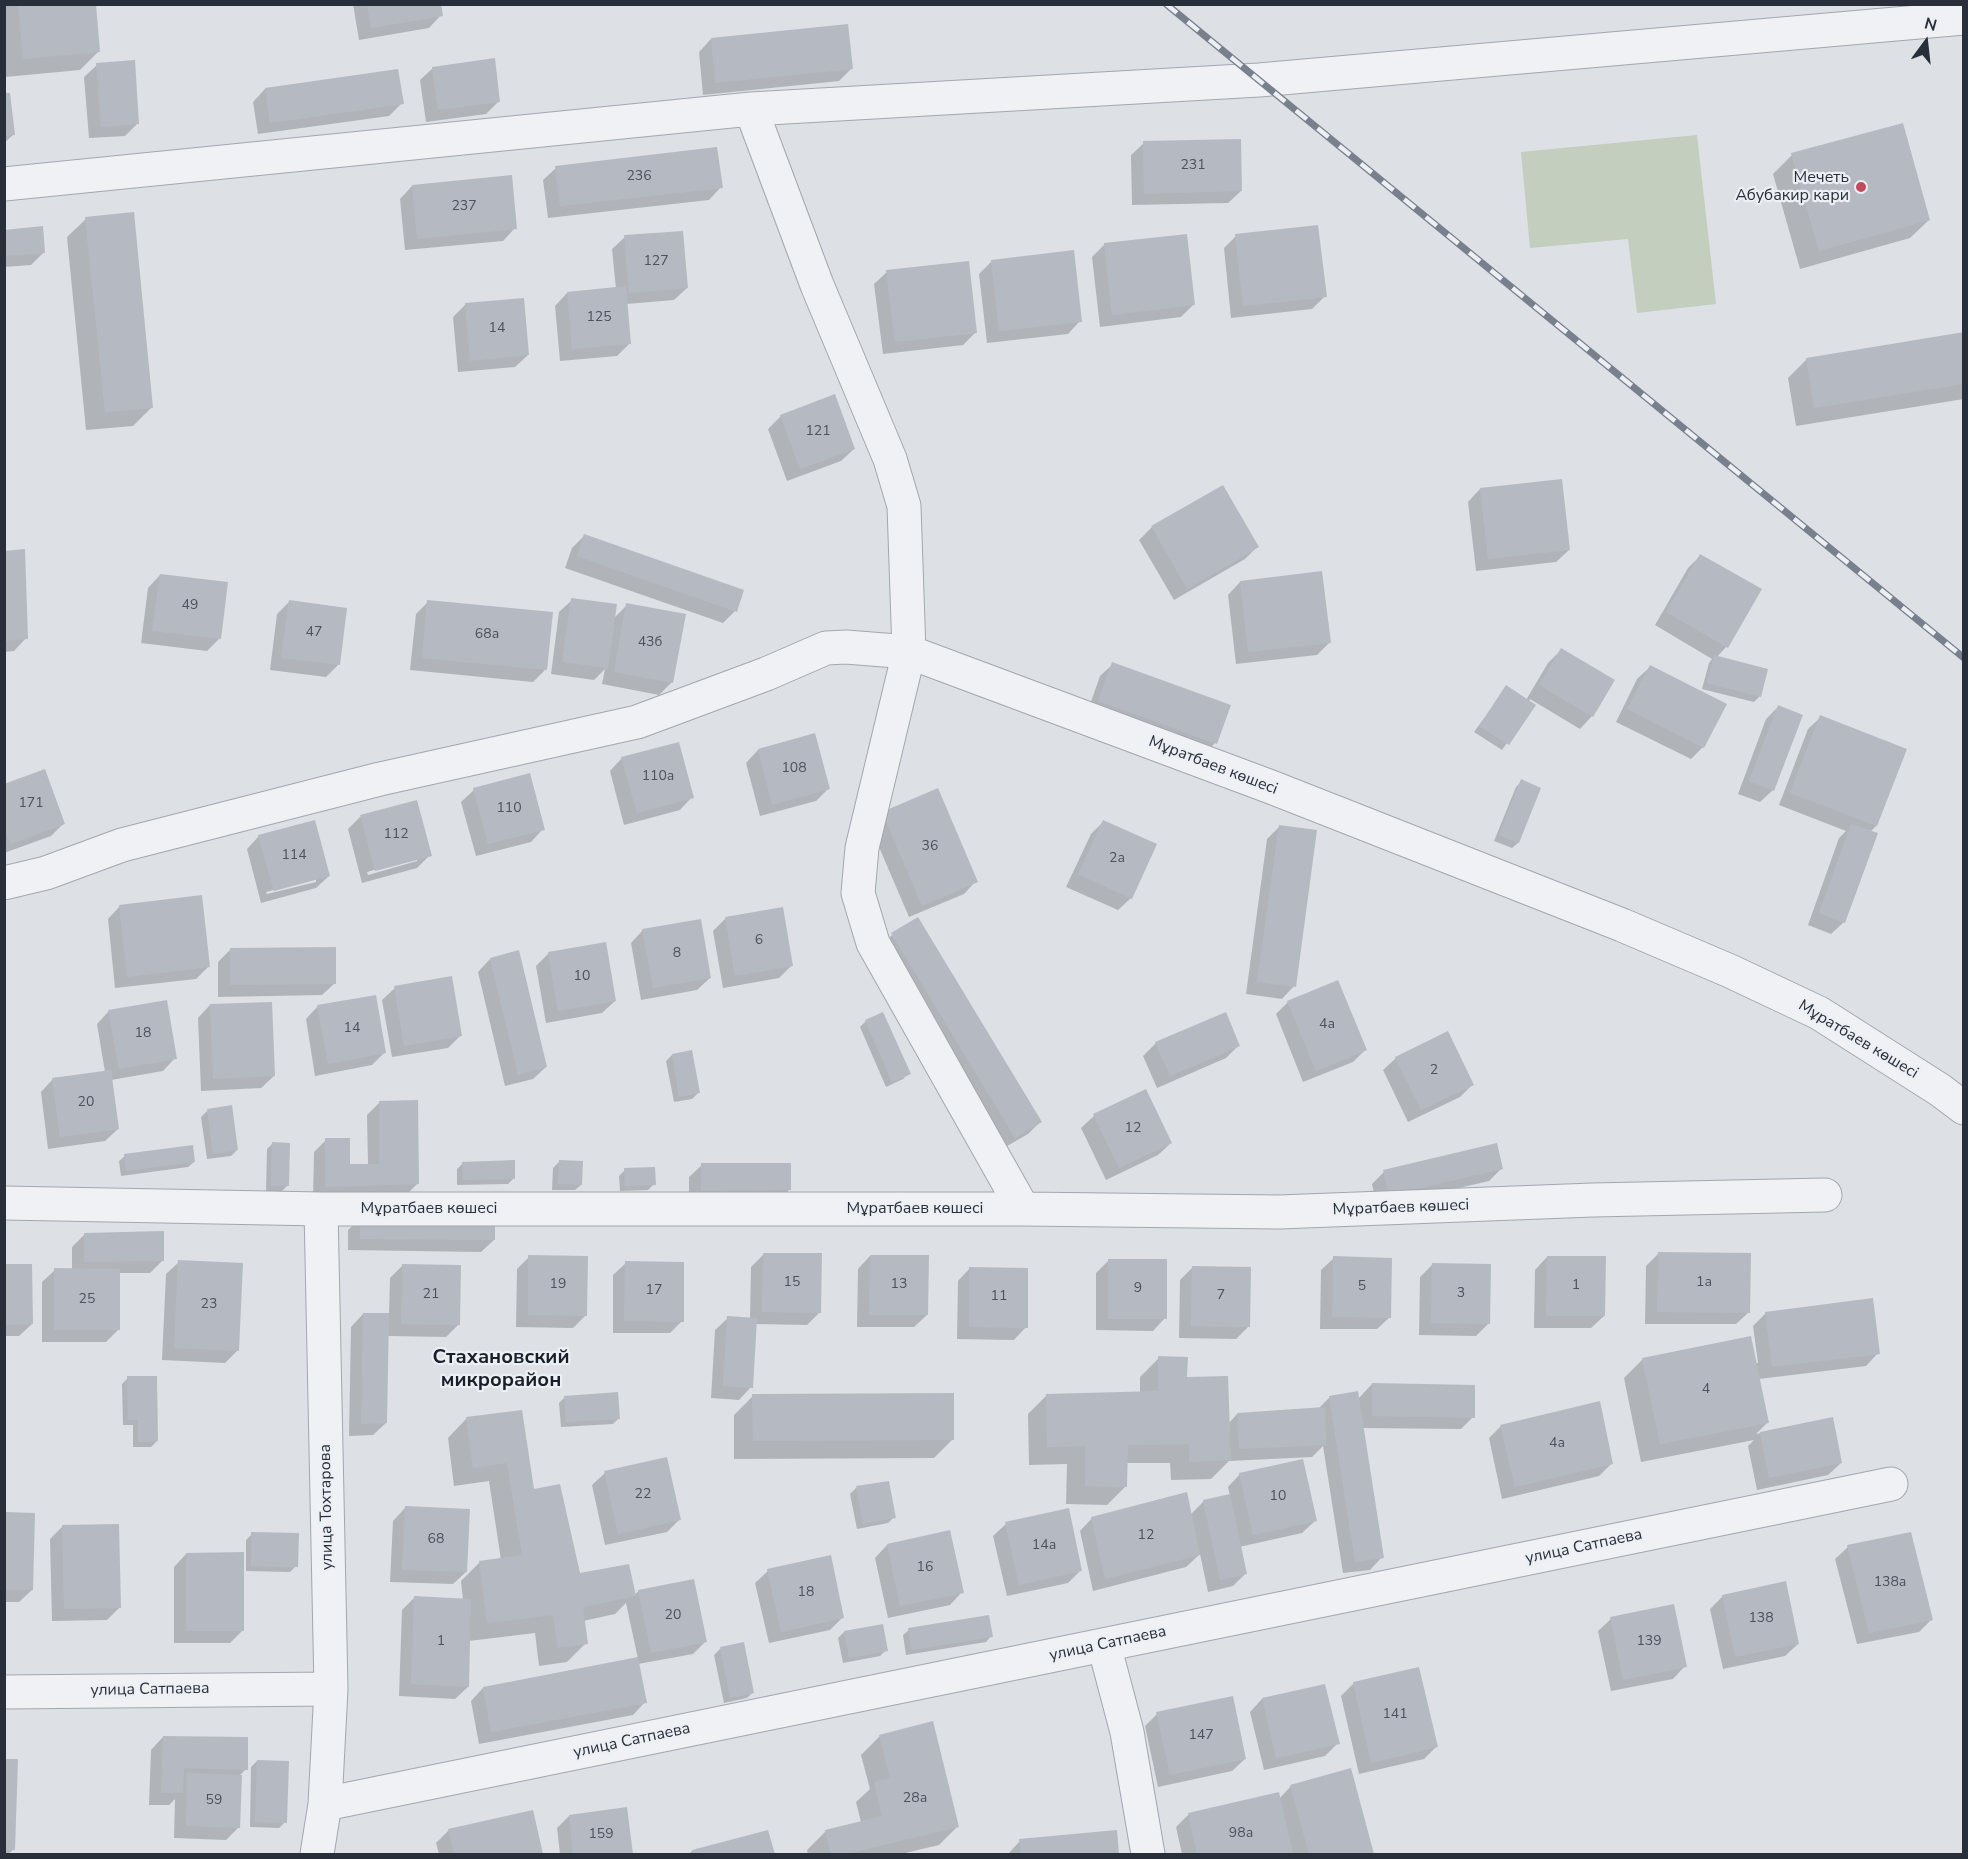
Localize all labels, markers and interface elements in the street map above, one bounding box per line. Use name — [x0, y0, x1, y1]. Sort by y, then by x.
north arrow — [1896, 12, 1956, 72]
text: N — [1922, 12, 1939, 37]
house number: 231 — [1180, 158, 1206, 174]
place label: Мечеть Абубакир кари — [1735, 168, 1849, 206]
house number: 236 — [626, 169, 652, 185]
marker: Мечеть Абубакир кари — [1854, 180, 1868, 194]
house number: 237 — [451, 199, 477, 215]
house number: 127 — [643, 254, 669, 270]
house number: 125 — [586, 310, 612, 326]
house number: 14 — [489, 321, 505, 337]
house number: 121 — [805, 424, 831, 440]
house number: 49 — [182, 598, 198, 614]
house number: 47 — [306, 625, 322, 641]
house number: 68а — [475, 627, 499, 643]
house number: 43б — [638, 635, 662, 651]
street label: Мұратбаев көшесі — [1146, 733, 1280, 799]
house number: 108 — [781, 761, 807, 777]
house number: 110а — [642, 769, 674, 785]
house number: 171 — [18, 796, 44, 812]
house number: 110 — [496, 801, 522, 817]
house number: 112 — [383, 827, 409, 843]
house number: 36 — [922, 839, 938, 855]
house number: 114 — [281, 848, 307, 864]
house number: 2а — [1109, 851, 1125, 867]
house number: 6 — [755, 933, 763, 949]
house number: 8 — [673, 946, 681, 962]
house number: 10 — [574, 969, 590, 985]
street label: Мұратбаев көшесі — [1794, 997, 1922, 1083]
house number: 4а — [1319, 1017, 1335, 1033]
house number: 14 — [344, 1021, 360, 1037]
house number: 18 — [135, 1026, 151, 1042]
house number: 2 — [1430, 1063, 1438, 1079]
house number: 20 — [78, 1095, 94, 1111]
house number: 12 — [1125, 1121, 1141, 1137]
street label: Мұратбаев көшесі — [1332, 1196, 1470, 1220]
street label: Мұратбаев көшесі — [361, 1199, 497, 1219]
street label: Мұратбаев көшесі — [847, 1199, 983, 1219]
house number: 15 — [784, 1275, 800, 1291]
house number: 1а — [1696, 1275, 1712, 1291]
house number: 19 — [550, 1277, 566, 1293]
house number: 13 — [891, 1277, 907, 1293]
house number: 1 — [1572, 1278, 1580, 1294]
house number: 5 — [1358, 1279, 1366, 1295]
house number: 9 — [1134, 1281, 1142, 1297]
house number: 17 — [646, 1283, 662, 1299]
house number: 3 — [1457, 1286, 1465, 1302]
house number: 21 — [423, 1287, 439, 1303]
house number: 7 — [1217, 1288, 1225, 1304]
house number: 11 — [991, 1289, 1007, 1305]
house number: 25 — [79, 1292, 95, 1308]
house number: 23 — [201, 1297, 217, 1313]
district label: Стахановский микрорайон — [433, 1346, 569, 1393]
house number: 4 — [1702, 1382, 1710, 1398]
house number: 4а — [1549, 1436, 1565, 1452]
street label: улица Тохтарова — [316, 1444, 338, 1570]
house number: 22 — [635, 1487, 651, 1503]
house number: 10 — [1270, 1489, 1286, 1505]
street label: улица Сатпаева — [1524, 1525, 1644, 1569]
house number: 12 — [1138, 1528, 1154, 1544]
house number: 68 — [428, 1532, 444, 1548]
house number: 14а — [1032, 1538, 1056, 1554]
house number: 16 — [917, 1560, 933, 1576]
house number: 138а — [1874, 1575, 1906, 1591]
house number: 18 — [798, 1585, 814, 1601]
house number: 20 — [665, 1608, 681, 1624]
house number: 138 — [1748, 1611, 1774, 1627]
street label: улица Сатпаева — [1048, 1622, 1168, 1666]
house number: 1 — [437, 1634, 445, 1650]
house number: 139 — [1636, 1634, 1662, 1650]
street label: улица Сатпаева — [90, 1679, 210, 1701]
house number: 141 — [1382, 1707, 1408, 1723]
street label: улица Сатпаева — [572, 1719, 692, 1763]
house number: 147 — [1188, 1728, 1214, 1744]
house number: 28а — [903, 1791, 927, 1807]
house number: 59 — [206, 1793, 222, 1809]
house number: 98а — [1229, 1826, 1253, 1842]
house number: 159 — [588, 1827, 614, 1843]

